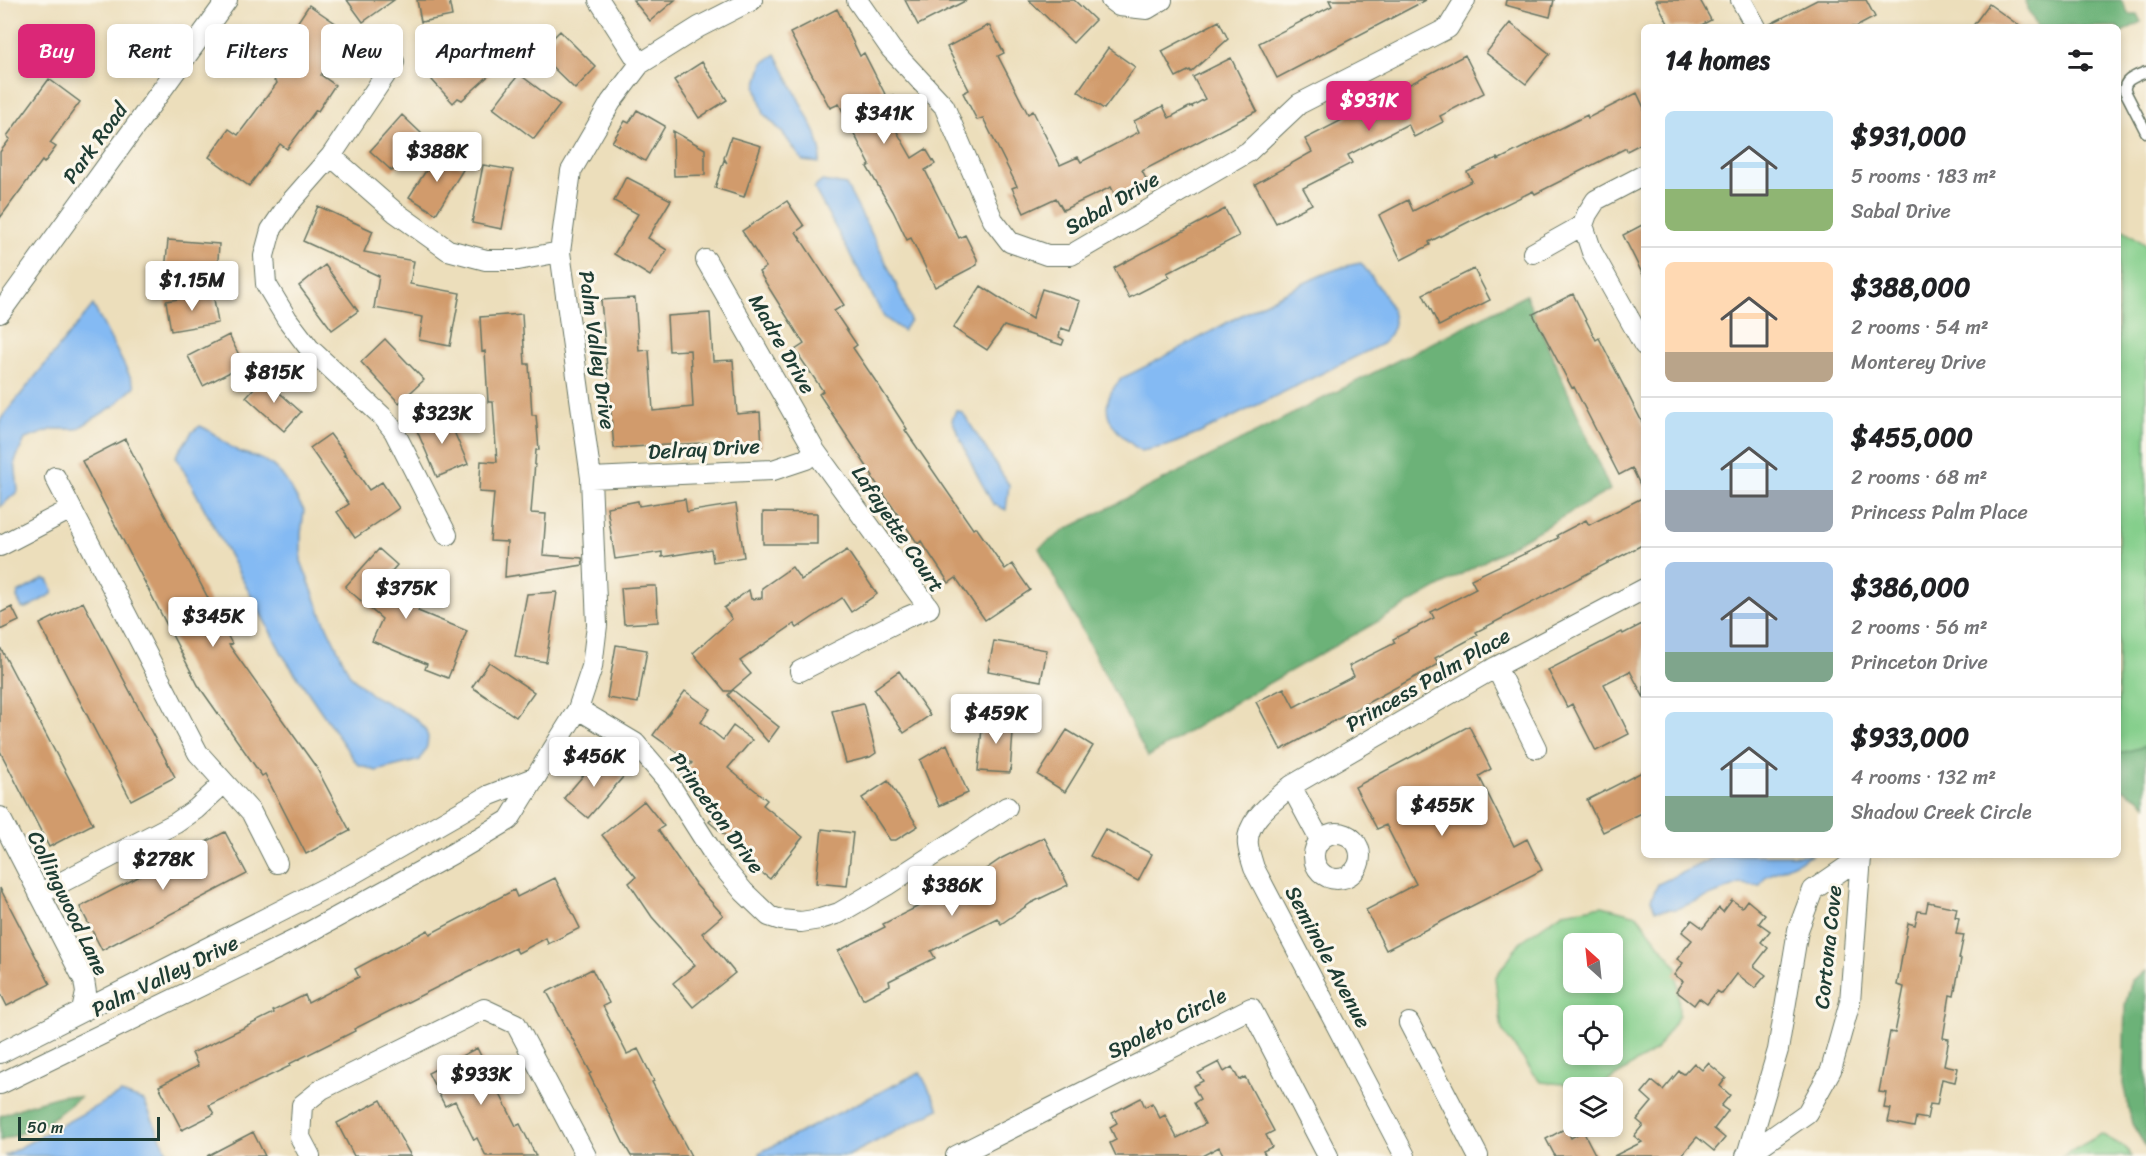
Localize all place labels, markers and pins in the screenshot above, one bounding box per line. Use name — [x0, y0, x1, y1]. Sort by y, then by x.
pin: $931K — [1327, 81, 1411, 132]
pin: $341K — [842, 94, 926, 145]
pin: $388K — [395, 132, 479, 183]
pin: $1.15M — [143, 261, 241, 312]
pin: $815K — [232, 353, 316, 404]
pin: $323K — [400, 394, 484, 445]
pin: $375K — [364, 569, 448, 620]
pin: $345K — [171, 597, 255, 648]
pin: $459K — [954, 694, 1038, 745]
pin: $456K — [552, 737, 636, 788]
pin: $455K — [1400, 786, 1484, 837]
pin: $278K — [121, 840, 205, 891]
pin: $386K — [910, 866, 994, 917]
pin: $933K — [439, 1055, 523, 1106]

